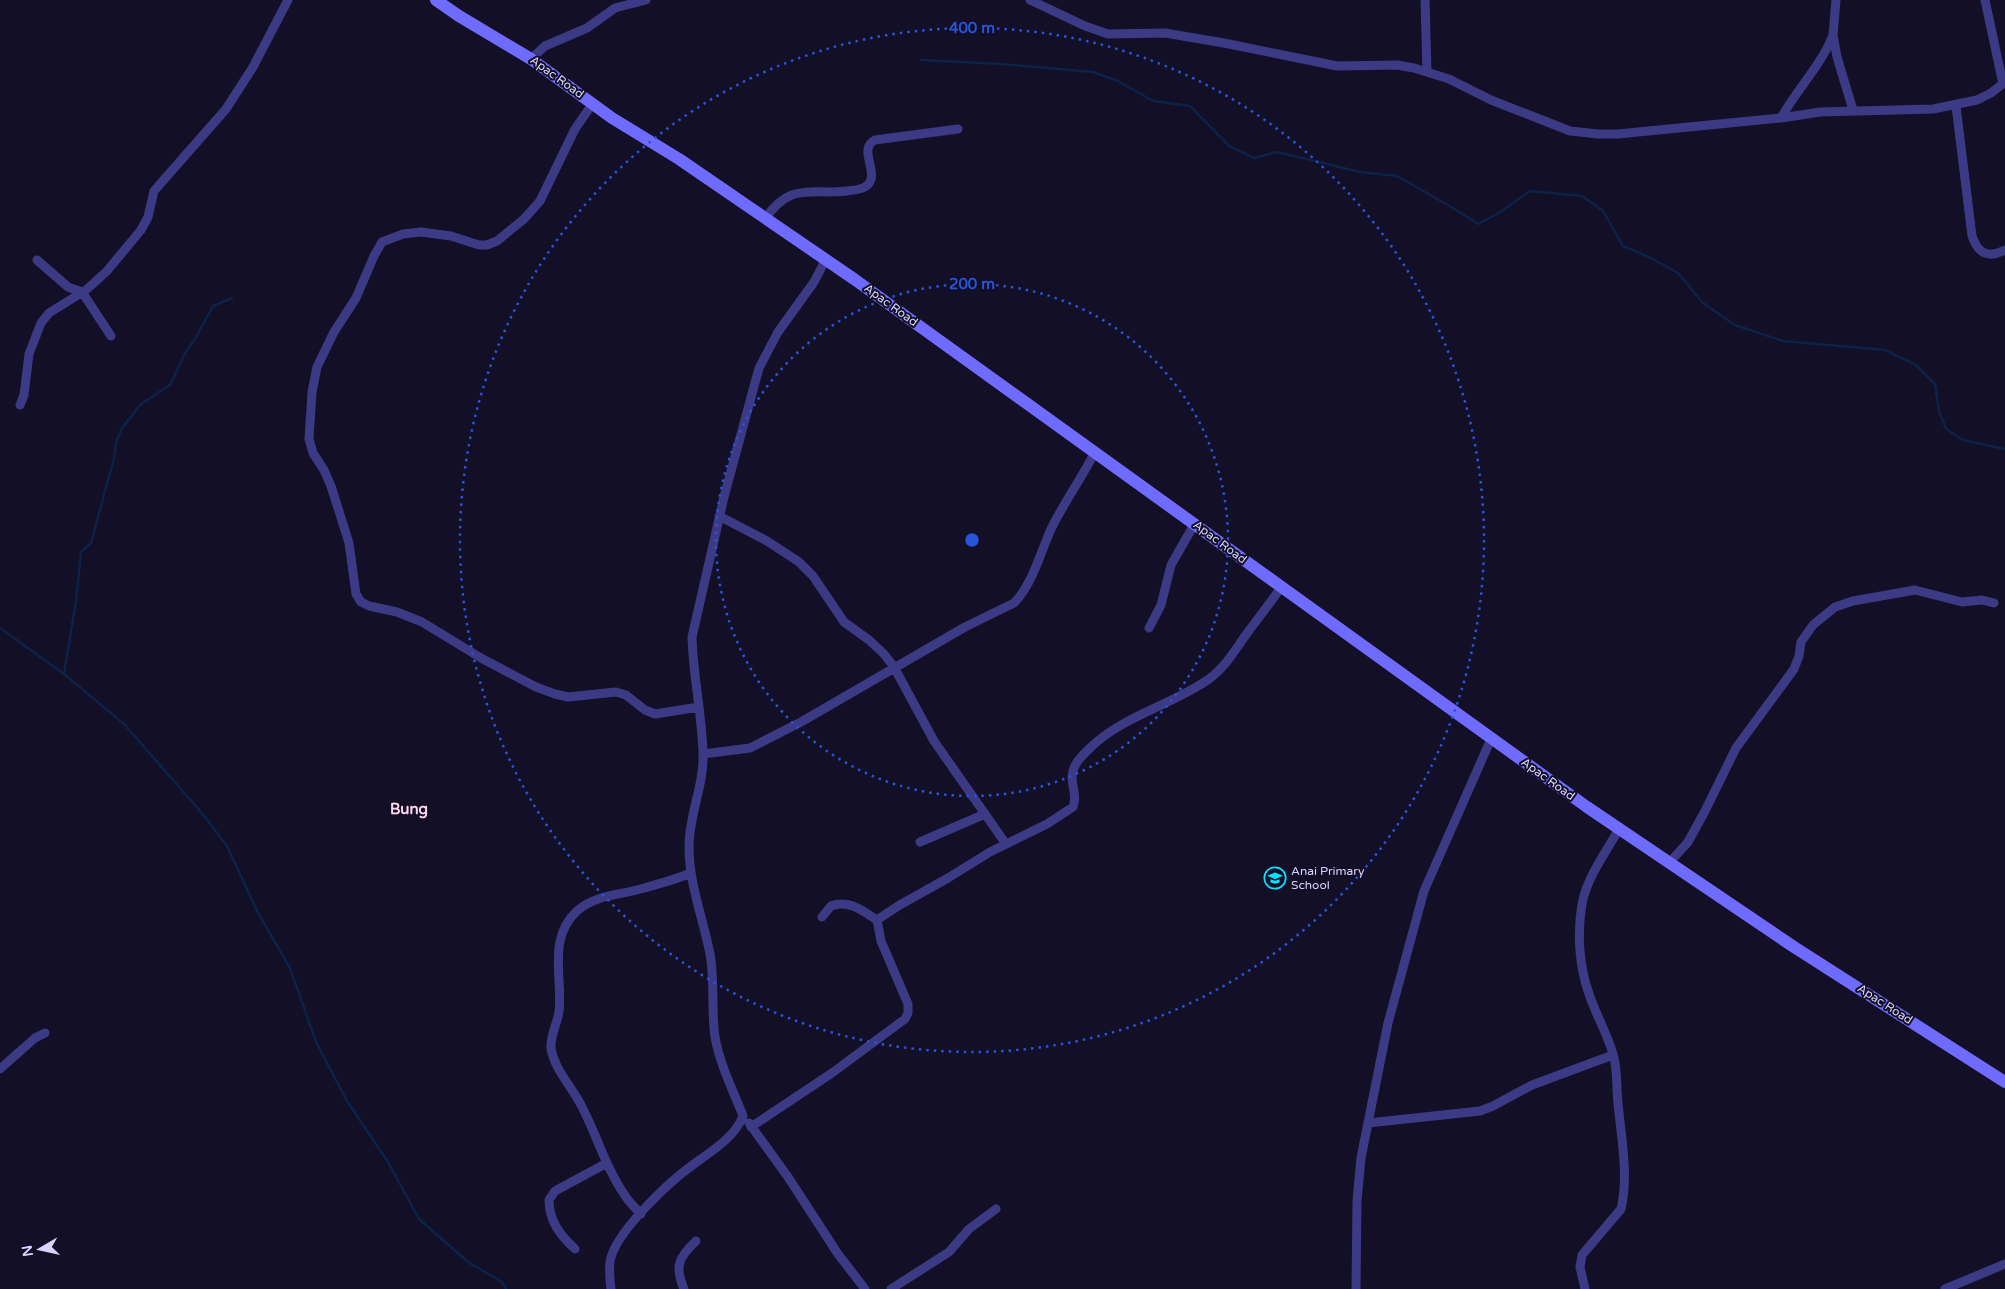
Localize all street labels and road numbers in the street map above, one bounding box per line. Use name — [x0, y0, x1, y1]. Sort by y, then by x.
street label: Apac Road — [527, 53, 587, 101]
street label: Apac Road — [861, 281, 921, 329]
street label: Apac Road — [1191, 517, 1249, 567]
street label: Apac Road — [1518, 755, 1578, 803]
street label: Apac Road — [1855, 981, 1915, 1027]

